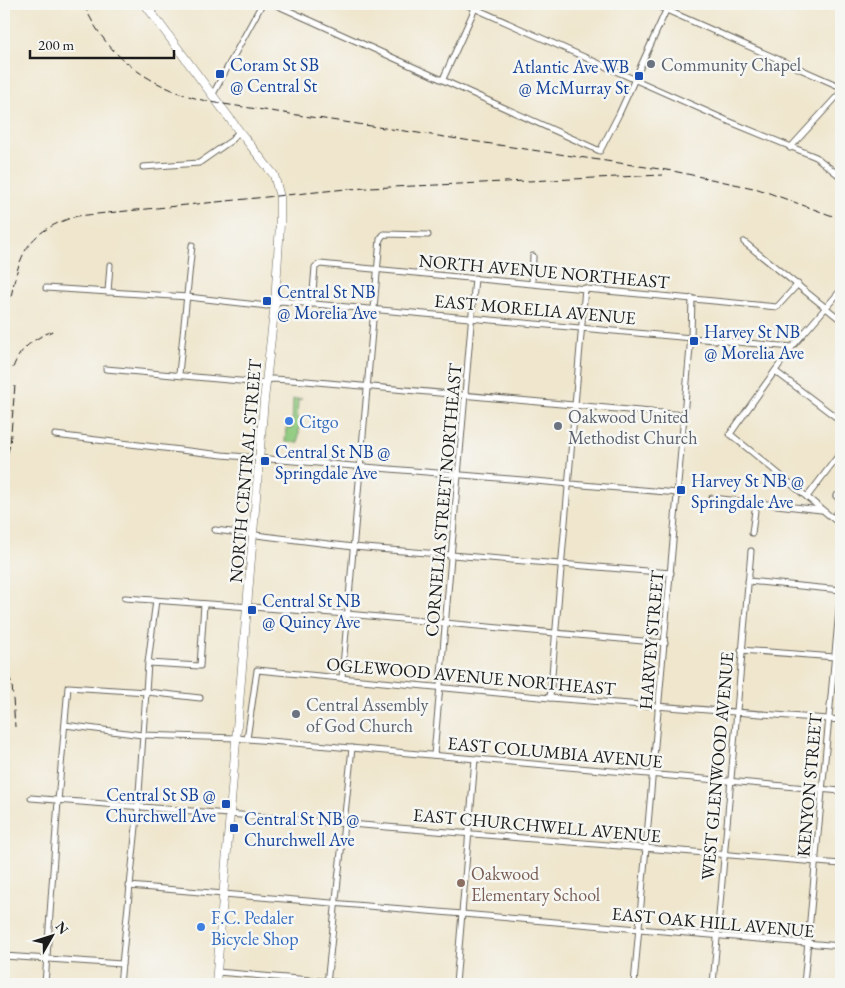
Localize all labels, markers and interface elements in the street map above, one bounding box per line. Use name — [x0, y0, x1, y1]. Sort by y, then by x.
scale bar — [30, 28, 174, 60]
text: 200 m — [38, 35, 75, 54]
place label: Coram St SB @ Central St — [230, 53, 319, 97]
place label: Community Chapel — [661, 53, 801, 76]
place label: Atlantic Ave WB @ McMurray St — [512, 55, 629, 99]
marker: Community Chapel — [645, 58, 657, 70]
marker: Coram St SB @ Central St — [214, 68, 226, 80]
marker: Atlantic Ave WB @ McMurray St — [633, 70, 645, 82]
street label: NORTH AVENUE NORTHEAST — [418, 249, 671, 293]
place label: Central St NB @ Morelia Ave — [277, 280, 377, 324]
street label: EAST MORELIA AVENUE — [433, 289, 637, 329]
marker: Central St NB @ Morelia Ave — [261, 295, 273, 307]
place label: Harvey St NB @ Morelia Ave — [704, 320, 804, 364]
marker: Harvey St NB @ Morelia Ave — [688, 335, 700, 347]
street label: NORTH CENTRAL STREET — [224, 357, 266, 584]
street label: CORNELIA STREET NORTHEAST — [420, 361, 466, 638]
place label: Oakwood United Methodist Church — [568, 405, 697, 449]
place label: Citgo — [299, 410, 339, 433]
marker: Citgo — [283, 415, 295, 427]
marker: Oakwood United Methodist Church — [552, 420, 564, 432]
place label: Central St NB @ Springdale Ave — [275, 440, 391, 484]
marker: Central St NB @ Springdale Ave — [259, 455, 271, 467]
place label: Harvey St NB @ Springdale Ave — [691, 469, 804, 513]
marker: Harvey St NB @ Springdale Ave — [675, 484, 687, 496]
street label: HARVEY STREET — [633, 568, 669, 711]
place label: Central St NB @ Quincy Ave — [262, 589, 361, 633]
marker: Central St NB @ Quincy Ave — [246, 604, 258, 616]
street label: WEST GLENWOOD AVENUE — [696, 651, 738, 881]
street label: OGLEWOOD AVENUE NORTHEAST — [325, 652, 617, 700]
place label: Central Assembly of God Church — [306, 693, 428, 737]
marker: Central Assembly of God Church — [290, 708, 302, 720]
street label: KENYON STREET — [791, 711, 827, 858]
street label: EAST COLUMBIA AVENUE — [447, 731, 663, 773]
place label: Central St SB @ Churchwell Ave — [106, 783, 216, 827]
marker: Central St SB @ Churchwell Ave — [220, 798, 232, 810]
street label: EAST CHURCHWELL AVENUE — [412, 803, 662, 847]
place label: Central St NB @ Churchwell Ave — [244, 807, 360, 851]
marker: Central St NB @ Churchwell Ave — [228, 822, 240, 834]
place label: Oakwood Elementary School — [471, 862, 600, 906]
marker: Oakwood Elementary School — [455, 877, 467, 889]
street label: EAST OAK HILL AVENUE — [611, 902, 815, 942]
place label: F.C. Pedaler Bicycle Shop — [211, 906, 299, 950]
north arrow — [28, 910, 78, 960]
text: N — [52, 918, 73, 938]
marker: F.C. Pedaler Bicycle Shop — [195, 921, 207, 933]

